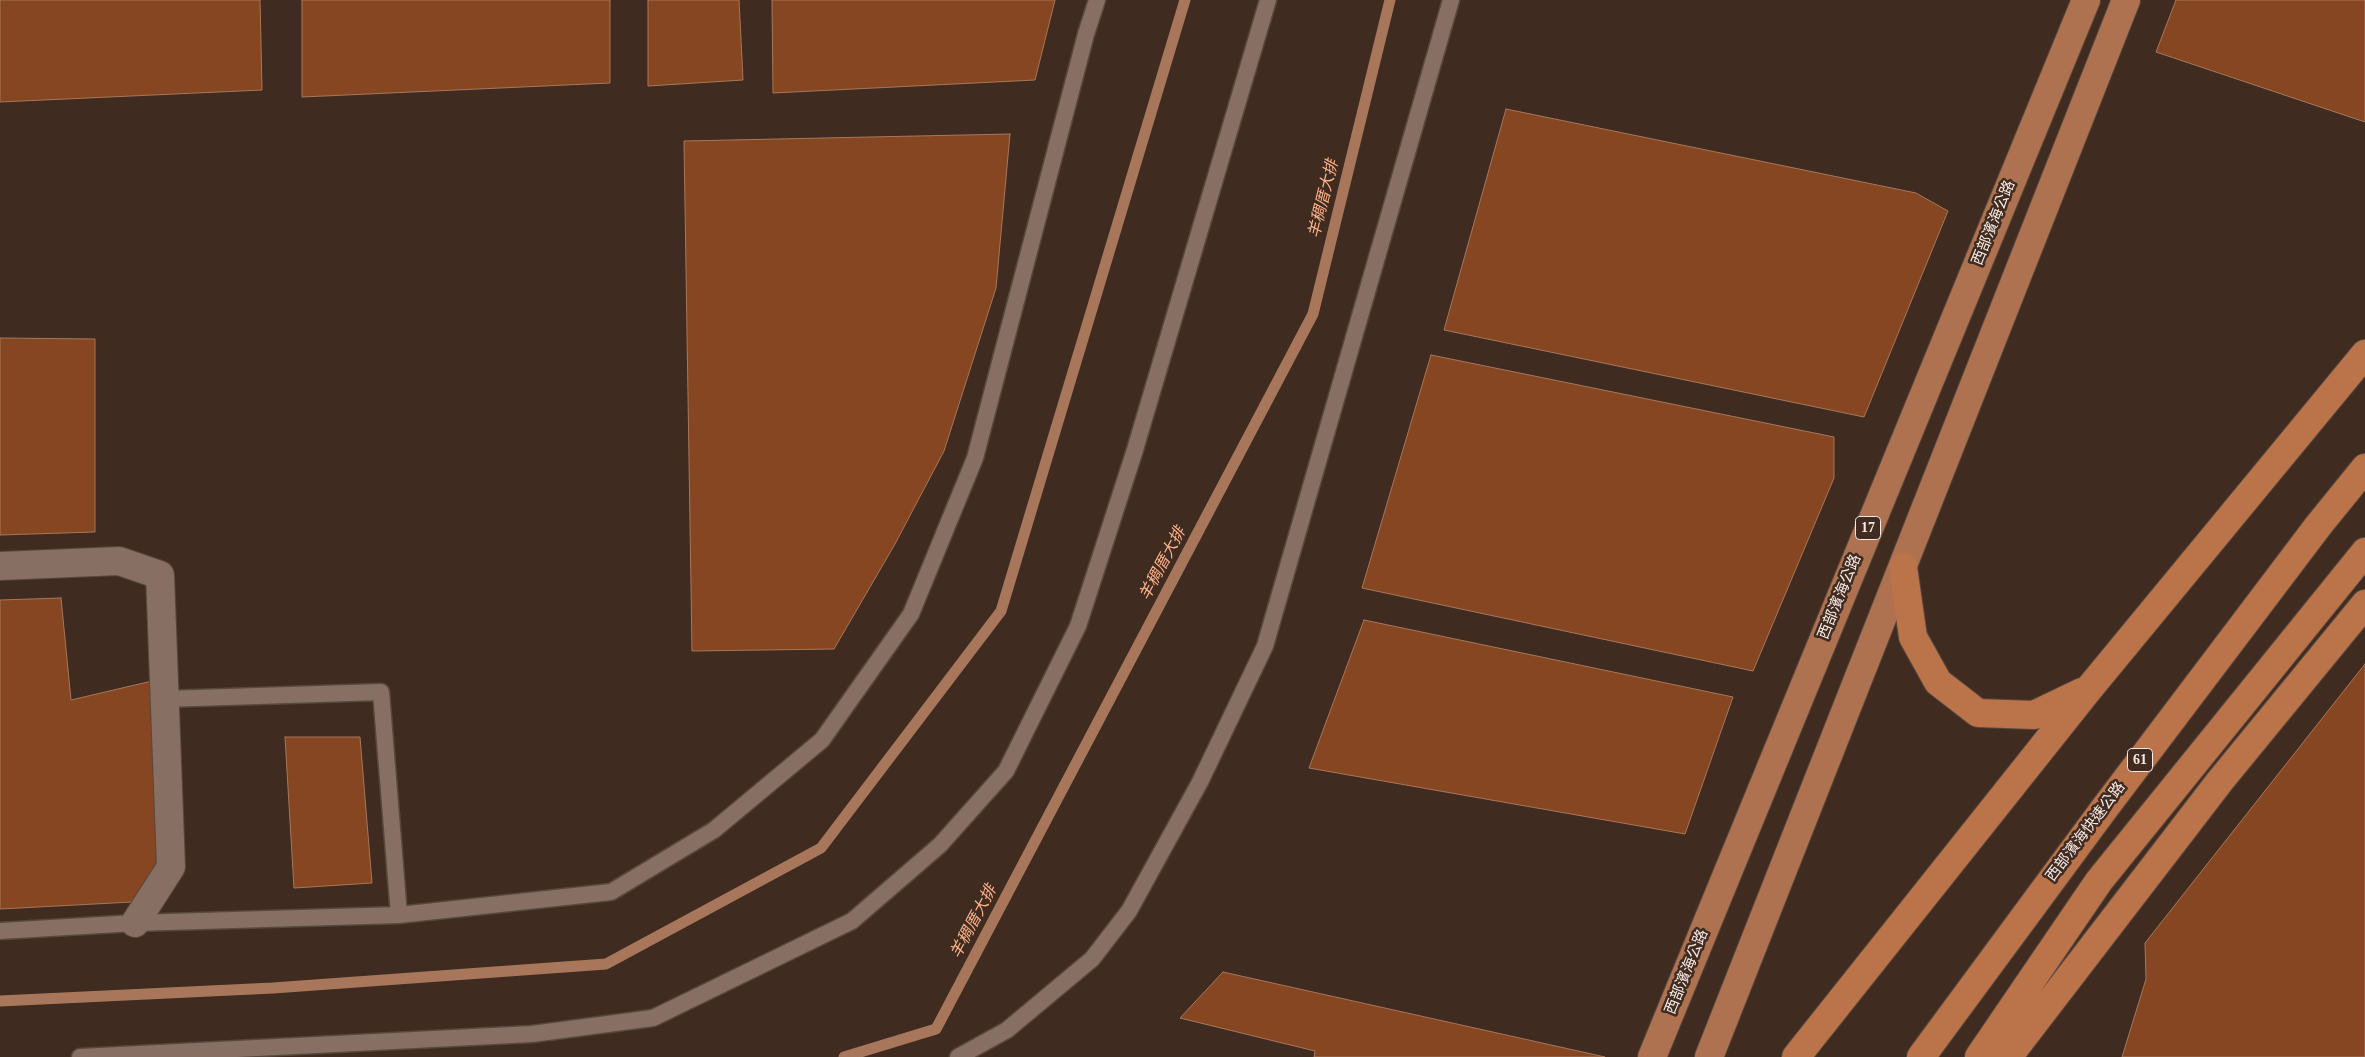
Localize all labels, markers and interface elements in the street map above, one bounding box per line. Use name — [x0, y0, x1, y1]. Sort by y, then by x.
water label: 羊稠厝大排 — [1305, 158, 1343, 240]
street label: 西部濱海公路 — [1969, 178, 2019, 268]
road number: 17 — [1856, 516, 1880, 540]
water label: 羊稠厝大排 — [1136, 524, 1190, 604]
street label: 西部濱海公路 — [1815, 552, 1865, 642]
road number: 61 — [2128, 748, 2152, 772]
street label: 西部濱海快速公路 — [2043, 779, 2129, 885]
water label: 羊稠厝大排 — [947, 882, 1001, 962]
street label: 西部濱海公路 — [1662, 927, 1712, 1017]

